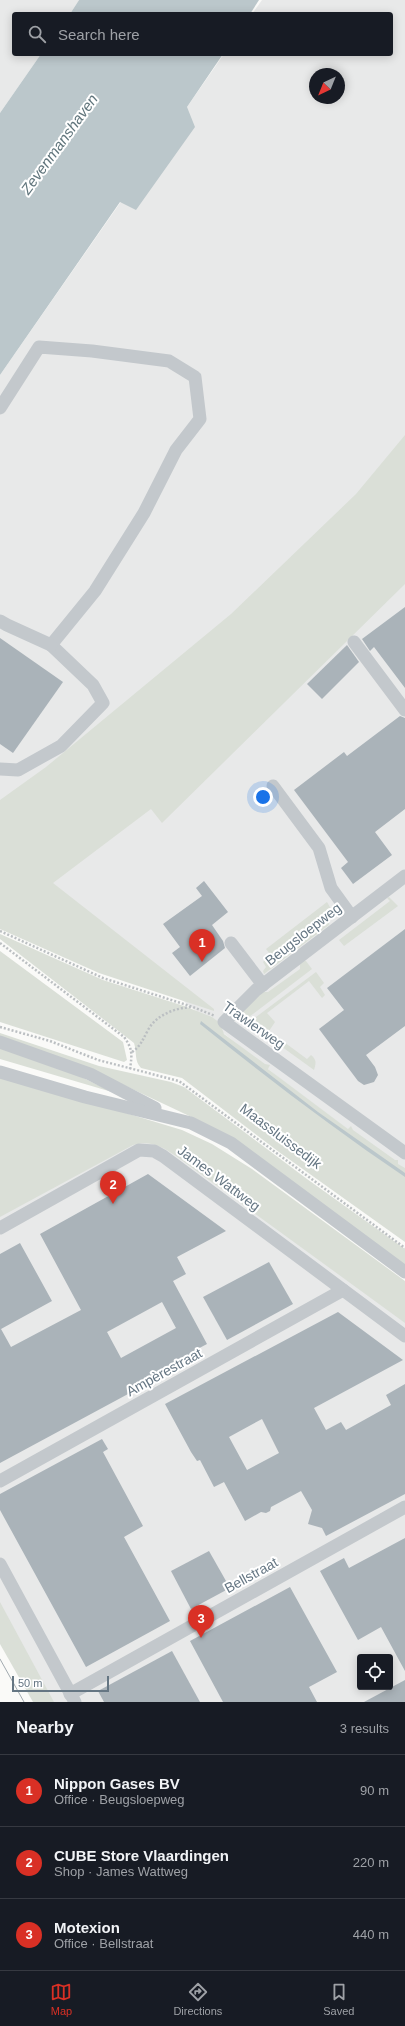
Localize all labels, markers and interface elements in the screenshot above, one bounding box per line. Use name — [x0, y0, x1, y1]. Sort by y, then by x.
search box — [12, 12, 393, 56]
icon: search — [26, 23, 48, 45]
text: Search here — [58, 26, 140, 43]
north arrow — [309, 68, 345, 104]
water label: Zevenmanshaven — [16, 91, 101, 198]
your location — [253, 787, 273, 807]
street label: Beugsloepweg — [262, 899, 344, 969]
pin: 1 — [189, 929, 215, 962]
street label: Trawlerweg — [220, 998, 288, 1052]
street label: Maassluissedijk — [237, 1100, 326, 1172]
street label: James Wattweg — [175, 1142, 263, 1214]
pin: 2 — [100, 1171, 126, 1204]
street label: Ampèrestraat — [123, 1345, 205, 1399]
street label: Bellstraat — [222, 1554, 280, 1596]
pin: 3 — [188, 1605, 214, 1638]
map controls — [357, 1654, 393, 1690]
button: locate — [357, 1654, 393, 1690]
scale bar — [12, 1674, 109, 1693]
text: 50 m — [18, 1677, 42, 1689]
text: Nearby — [16, 1718, 74, 1737]
text: 3 results — [340, 1721, 389, 1736]
text: Nippon Gases BV — [54, 1775, 180, 1792]
text: 1 — [25, 1783, 33, 1798]
text: 90 m — [360, 1783, 389, 1798]
text: Office · Beugsloepweg — [54, 1792, 185, 1807]
text: CUBE Store Vlaardingen — [54, 1847, 229, 1864]
text: 2 — [25, 1855, 33, 1870]
text: 220 m — [353, 1855, 389, 1870]
text: Shop · James Wattweg — [54, 1864, 188, 1879]
text: Motexion — [54, 1919, 120, 1936]
text: 3 — [25, 1927, 33, 1942]
text: 440 m — [353, 1927, 389, 1942]
text: Office · Bellstraat — [54, 1936, 153, 1951]
tab: Map — [50, 1981, 72, 2017]
tab: Directions — [173, 1981, 222, 2017]
tab: Saved — [323, 1981, 354, 2017]

